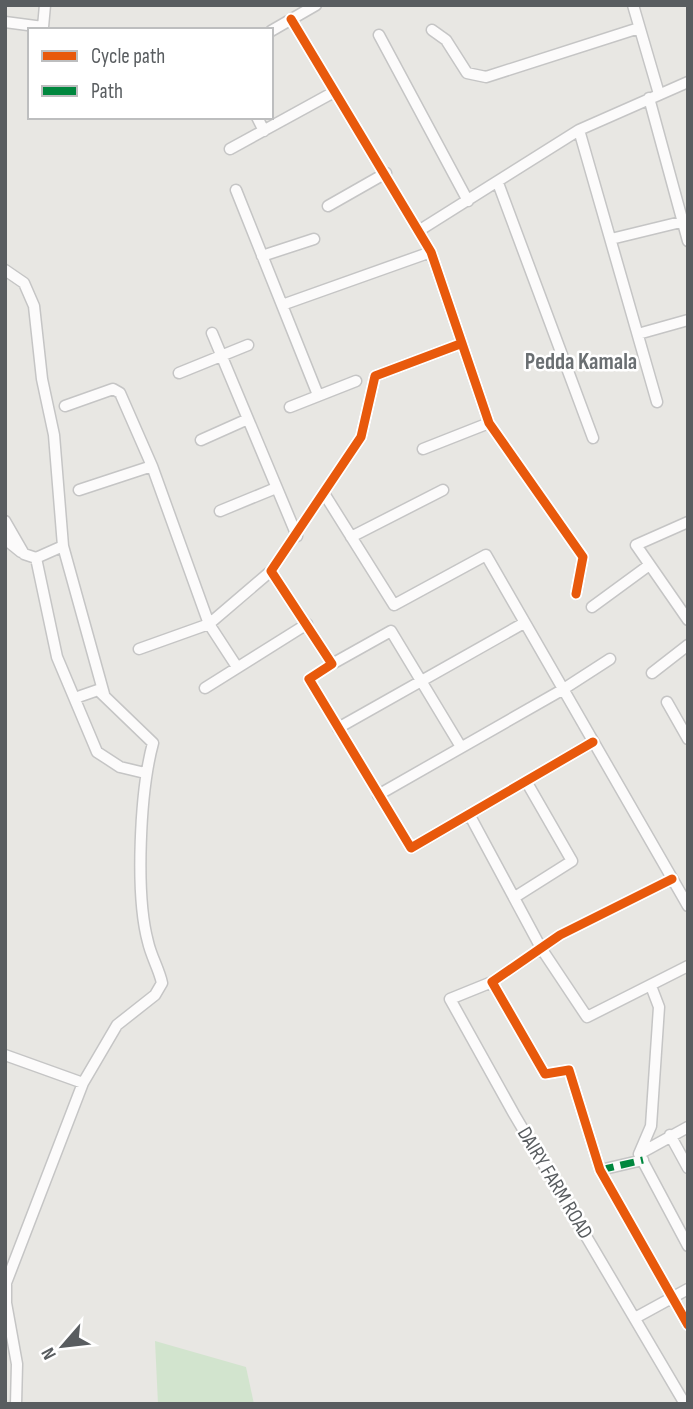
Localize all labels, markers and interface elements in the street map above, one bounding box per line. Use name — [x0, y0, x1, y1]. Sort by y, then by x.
legend — [28, 28, 273, 119]
text: Cycle path — [91, 44, 165, 69]
text: Path — [91, 79, 123, 104]
district label: Pedda Kamala — [525, 348, 637, 376]
street label: DAIRY FARM ROAD — [512, 1122, 598, 1244]
north arrow — [28, 1311, 98, 1381]
text: N — [37, 1343, 62, 1363]

